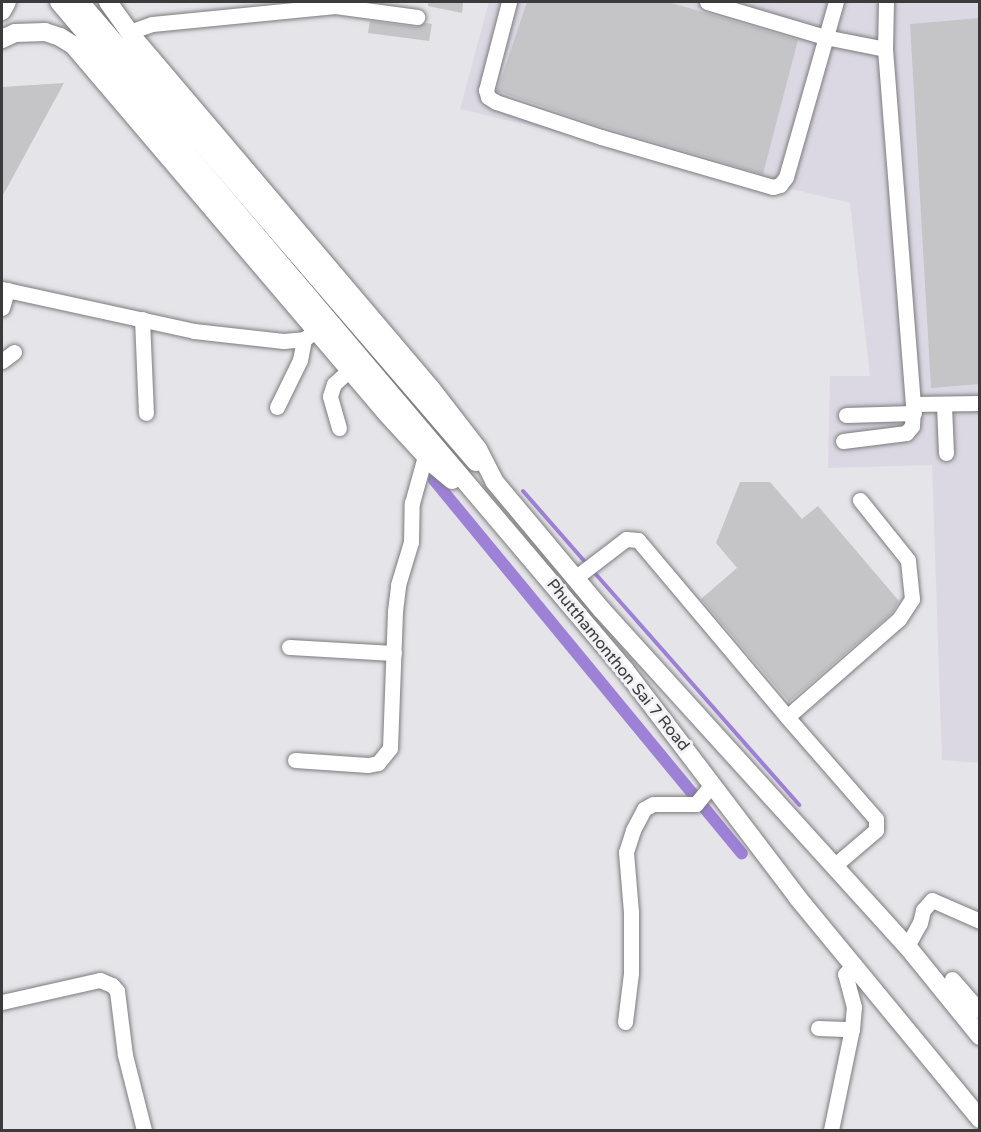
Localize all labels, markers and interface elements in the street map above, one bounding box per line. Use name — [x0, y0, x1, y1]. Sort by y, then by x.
street label: Phutthamonthon Sai 7 Road — [543, 575, 693, 755]

